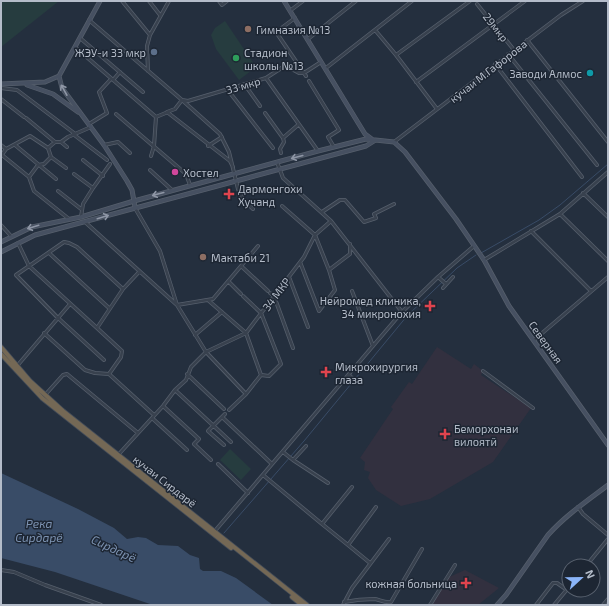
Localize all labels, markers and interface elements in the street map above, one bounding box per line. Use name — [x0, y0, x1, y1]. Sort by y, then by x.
street label: 29мкр — [481, 10, 511, 44]
place label: Гимназия №13 — [256, 23, 330, 36]
marker: Гимназия №13 — [243, 24, 253, 34]
street label: кӯчаи М.Гафорова — [447, 37, 530, 106]
place label: ЖЭУ-и 33 мкр — [75, 46, 146, 59]
place label: Стадион школы №13 — [244, 46, 304, 72]
marker: ЖЭУ-и 33 мкр — [149, 47, 159, 57]
marker: Стадион школы №13 — [231, 53, 241, 63]
place label: Заводи Алмос — [509, 67, 582, 80]
marker: Заводи Алмос — [585, 68, 595, 78]
street label: 33 мкр — [224, 74, 262, 96]
one-way arrow — [60, 84, 68, 96]
one-way arrow — [291, 153, 304, 161]
place label: Хостел — [183, 166, 219, 179]
marker: Хостел — [170, 167, 180, 177]
place label: Дармонгохи Хучанд — [238, 182, 302, 209]
marker: Дармонгохи Хучанд — [223, 188, 235, 200]
one-way arrow — [152, 191, 165, 198]
one-way arrow — [97, 213, 110, 220]
one-way arrow — [26, 224, 39, 231]
place label: Мактаби 21 — [211, 251, 270, 264]
marker: Мактаби 21 — [198, 252, 208, 262]
street label: 34 МКР — [259, 275, 293, 313]
place label: Нейромед клиника, 34 микронохия — [320, 294, 421, 320]
marker: Нейромед клиника, 34 микронохия — [424, 300, 436, 312]
street label: Северная — [526, 318, 566, 366]
place label: Микрохирургия глаза — [335, 360, 418, 386]
marker: Микрохирургия глаза — [320, 366, 332, 378]
place label: Беморхонаи вилоятй — [454, 422, 518, 448]
marker: Беморхонаи вилоятй — [439, 428, 451, 440]
street label: кучаи Сирдарё — [130, 452, 199, 511]
water label: Река Сирдарё — [15, 516, 63, 544]
water label: Сирдарё — [89, 532, 139, 565]
north arrow — [561, 558, 601, 598]
text: N — [583, 568, 598, 580]
place label: кожная больница — [365, 577, 457, 590]
marker: кожная больница — [460, 577, 472, 589]

